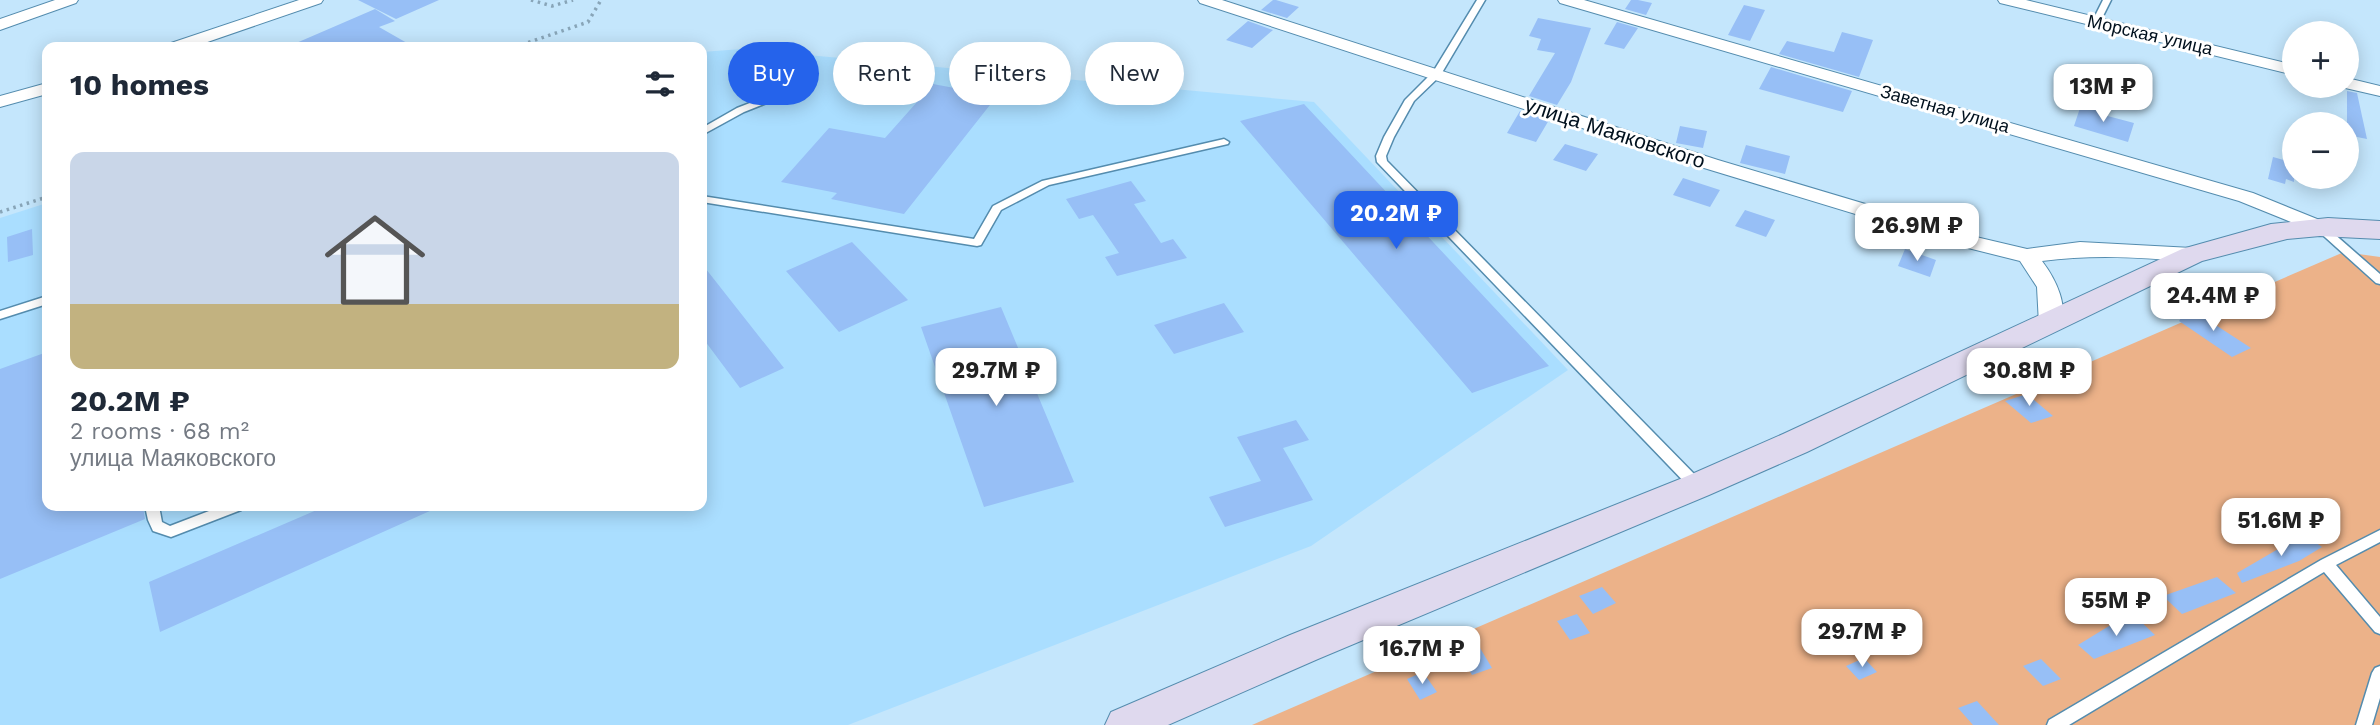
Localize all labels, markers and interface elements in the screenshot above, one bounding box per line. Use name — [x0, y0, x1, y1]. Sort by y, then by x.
street label: Морская улица — [2085, 10, 2216, 59]
map controls — [2282, 21, 2359, 189]
button: + — [2282, 21, 2359, 98]
chip: Buy — [728, 42, 819, 105]
chip: Rent — [833, 42, 935, 105]
chip: Filters — [949, 42, 1071, 105]
chip: New — [1085, 42, 1184, 105]
pin: 13M ₽ — [2054, 64, 2152, 124]
icon: filters — [641, 65, 679, 103]
text: 10 homes — [70, 67, 209, 102]
text: 13M ₽ — [2070, 73, 2136, 100]
street label: Заветная улица — [1878, 80, 2013, 137]
street label: улица Маяковского — [1522, 92, 1709, 173]
button: − — [2282, 112, 2359, 189]
pin: 20.2M ₽ — [1331, 191, 1461, 251]
icon: home — [312, 197, 438, 323]
text: 20.2M ₽ — [1350, 200, 1442, 227]
pin: 26.9M ₽ — [1852, 204, 1982, 263]
text: 26.9M ₽ — [1871, 212, 1963, 239]
pin: 24.4M ₽ — [2148, 274, 2278, 333]
text: 24.4M ₽ — [2167, 282, 2259, 309]
pin: 29.7M ₽ — [931, 348, 1061, 408]
pin: 30.8M ₽ — [1964, 348, 2094, 408]
text: 29.7M ₽ — [951, 357, 1041, 384]
text: 30.8M ₽ — [1983, 357, 2075, 384]
text: 20.2M ₽ — [70, 383, 190, 418]
text: 2 rooms · 68 m² — [70, 418, 249, 445]
text: улица Маяковского — [70, 445, 276, 472]
pin: 51.6M ₽ — [2216, 498, 2346, 558]
text: 51.6M ₽ — [2237, 507, 2325, 534]
pin: 55M ₽ — [2067, 578, 2165, 638]
text: 55M ₽ — [2081, 587, 2151, 614]
pin: 29.7M ₽ — [1797, 610, 1927, 669]
text: 29.7M ₽ — [1817, 618, 1907, 645]
pin: 16.7M ₽ — [1357, 626, 1487, 686]
text: 16.7M ₽ — [1379, 635, 1465, 662]

